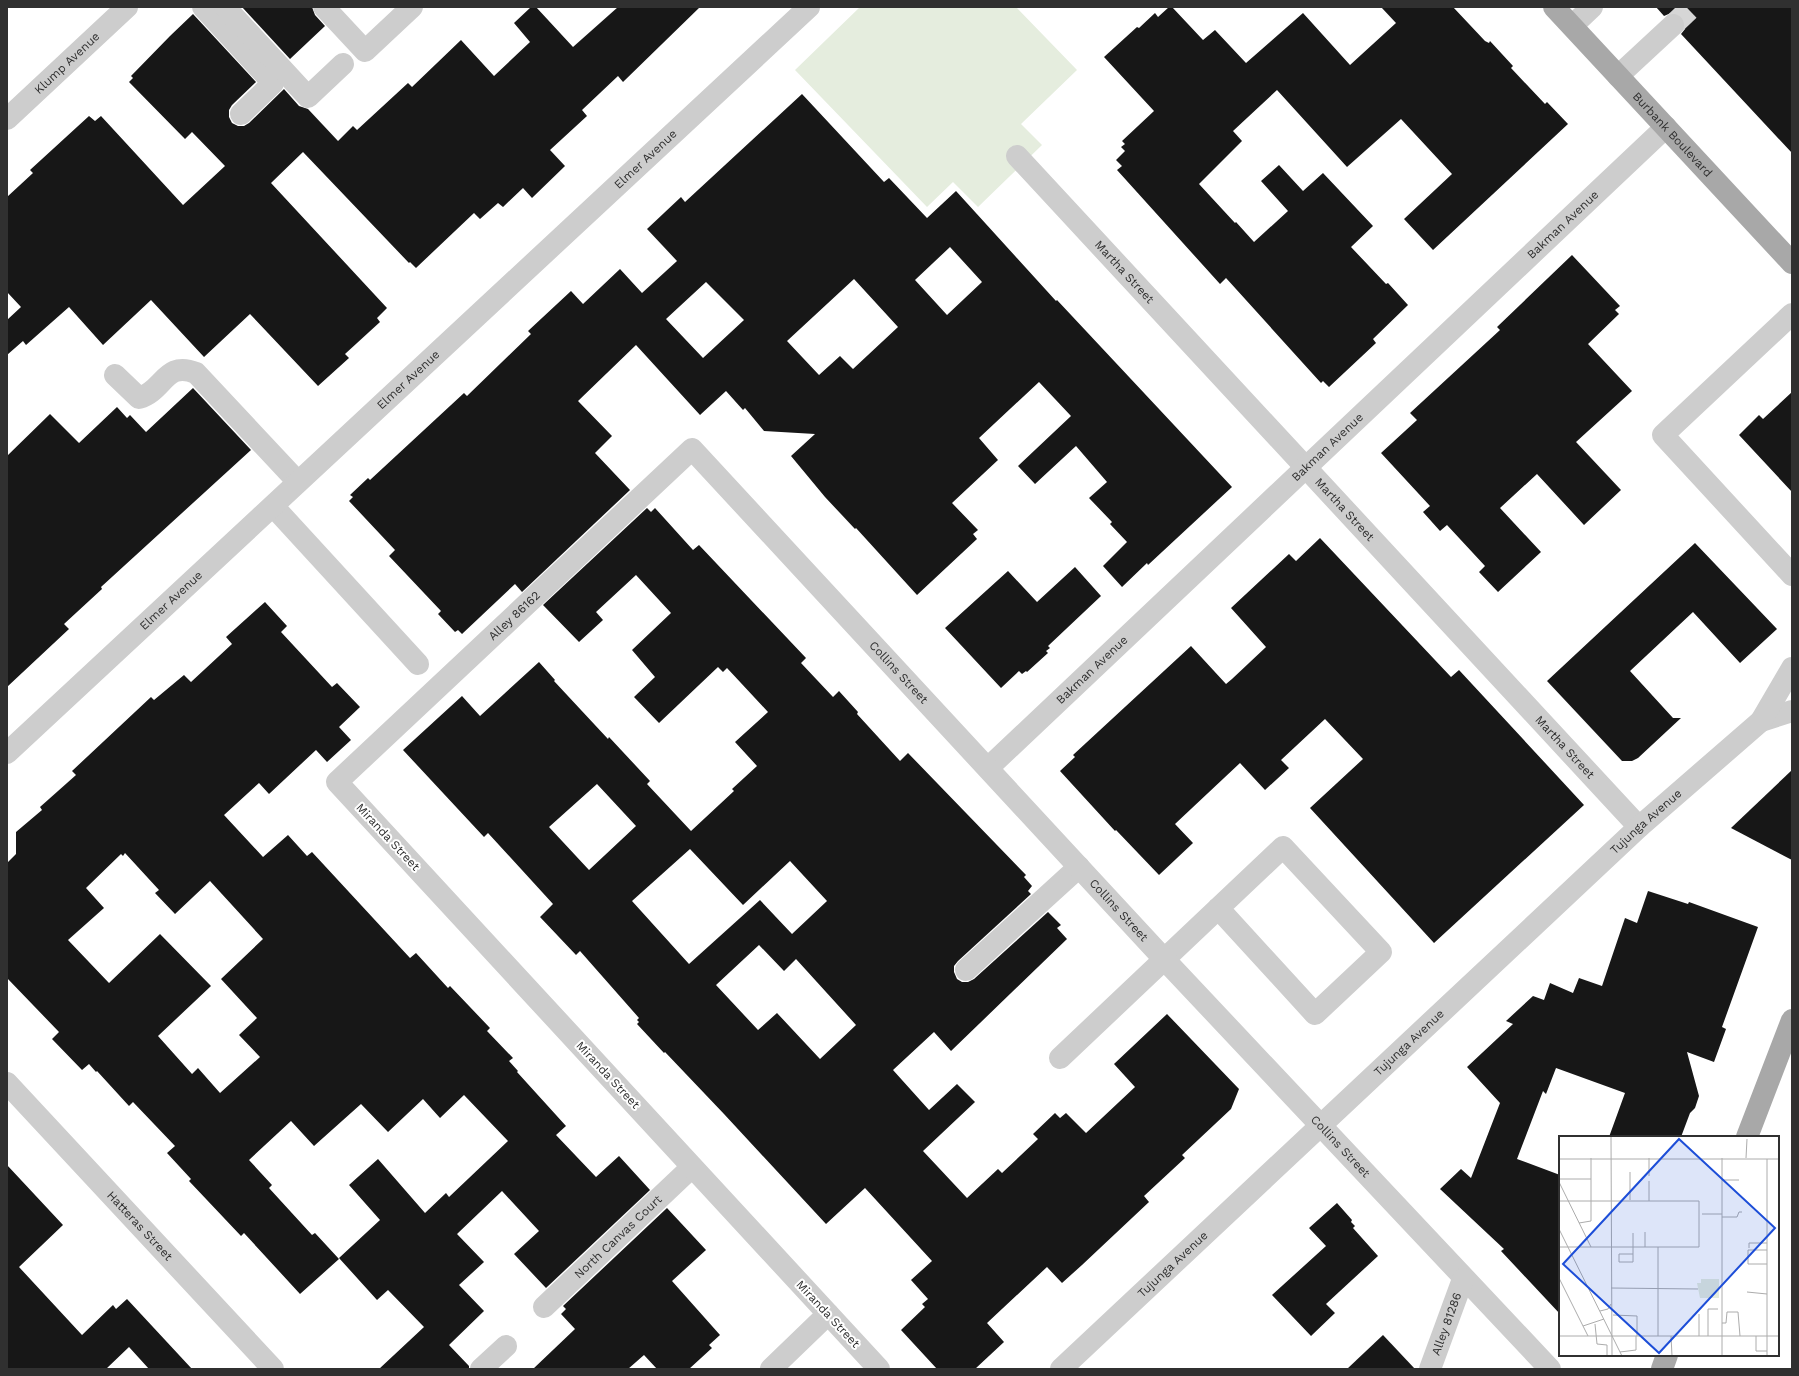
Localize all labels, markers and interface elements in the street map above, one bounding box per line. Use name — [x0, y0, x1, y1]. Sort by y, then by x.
street label: Klump Avenue — [31, 29, 102, 97]
street label: Burbank Boulevard — [1630, 89, 1715, 180]
street label: Elmer Avenue — [611, 127, 680, 192]
street label: Bakman Avenue — [1524, 187, 1602, 262]
street label: Martha Street — [1092, 237, 1157, 306]
street label: Elmer Avenue — [374, 347, 443, 412]
street label: Bakman Avenue — [1289, 410, 1366, 484]
street label: Martha Street — [1312, 475, 1377, 544]
street label: Elmer Avenue — [137, 568, 205, 633]
street label: Alley 86162 — [486, 588, 543, 643]
street label: Bakman Avenue — [1053, 633, 1131, 707]
street label: Collins Street — [866, 638, 931, 706]
street label: Martha Street — [1532, 713, 1598, 781]
street label: Tujunga Avenue — [1607, 786, 1684, 857]
street label: Miranda Street — [353, 801, 423, 873]
street label: Collins Street — [1086, 876, 1151, 944]
street label: Tujunga Avenue — [1371, 1006, 1447, 1079]
street label: Miranda Street — [573, 1039, 643, 1111]
street label: Collins Street — [1308, 1112, 1373, 1180]
inset map — [1559, 1136, 1779, 1356]
street label: Hatteras Street — [104, 1188, 175, 1263]
street label: North Canvas Court — [571, 1192, 665, 1282]
street label: Tujunga Avenue — [1135, 1228, 1211, 1301]
street label: Miranda Street — [793, 1278, 863, 1350]
street label: Alley 81286 — [1429, 1291, 1464, 1357]

